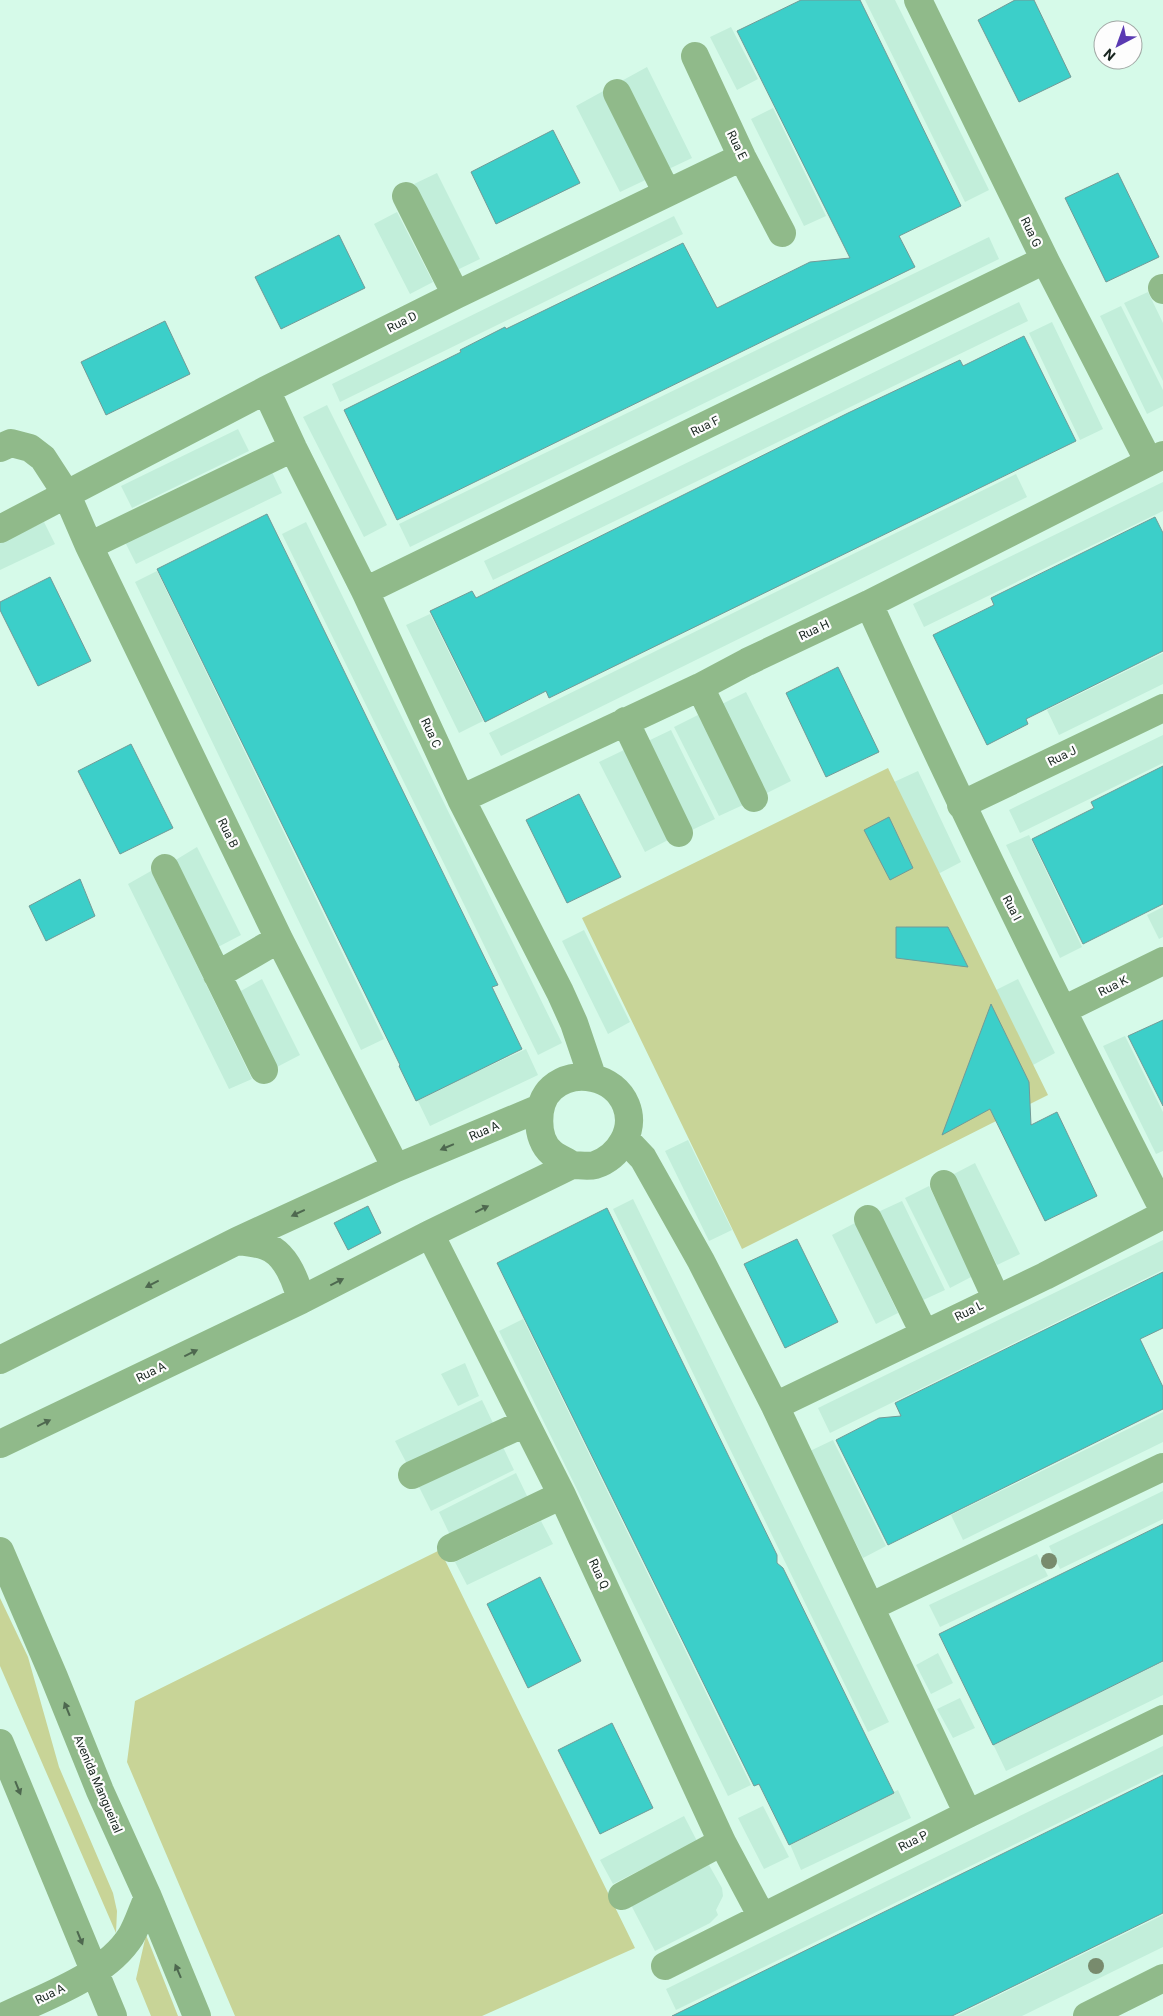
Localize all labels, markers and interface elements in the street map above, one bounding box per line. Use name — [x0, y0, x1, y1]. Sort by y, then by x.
north arrow — [1093, 20, 1143, 70]
text: N — [1100, 46, 1118, 64]
street label: Rua E — [724, 128, 750, 162]
street label: Rua G — [1018, 215, 1044, 249]
street label: Rua D — [385, 309, 419, 335]
street label: Rua F — [688, 413, 722, 439]
street label: Rua H — [797, 617, 831, 643]
street label: Rua C — [418, 716, 444, 750]
street label: Rua J — [1045, 743, 1079, 769]
street label: Rua B — [215, 816, 241, 850]
street label: Rua I — [1000, 893, 1024, 923]
street label: Rua K — [1096, 973, 1130, 999]
street label: Rua A — [467, 1118, 501, 1144]
one-way arrow — [440, 1143, 454, 1151]
one-way arrow — [475, 1205, 489, 1213]
one-way arrow — [291, 1209, 305, 1217]
one-way arrow — [329, 1278, 344, 1286]
one-way arrow — [145, 1280, 159, 1288]
street label: Rua L — [952, 1298, 986, 1324]
one-way arrow — [183, 1349, 198, 1357]
street label: Rua A — [134, 1359, 168, 1385]
one-way arrow — [37, 1419, 51, 1427]
street label: Rua Q — [586, 1557, 612, 1591]
one-way arrow — [63, 1701, 71, 1716]
street label: Avenida Mangueiral — [71, 1733, 125, 1835]
one-way arrow — [15, 1781, 23, 1795]
street label: Rua P — [896, 1828, 930, 1854]
one-way arrow — [76, 1931, 84, 1946]
one-way arrow — [174, 1964, 182, 1978]
street label: Rua A — [33, 1981, 67, 2007]

